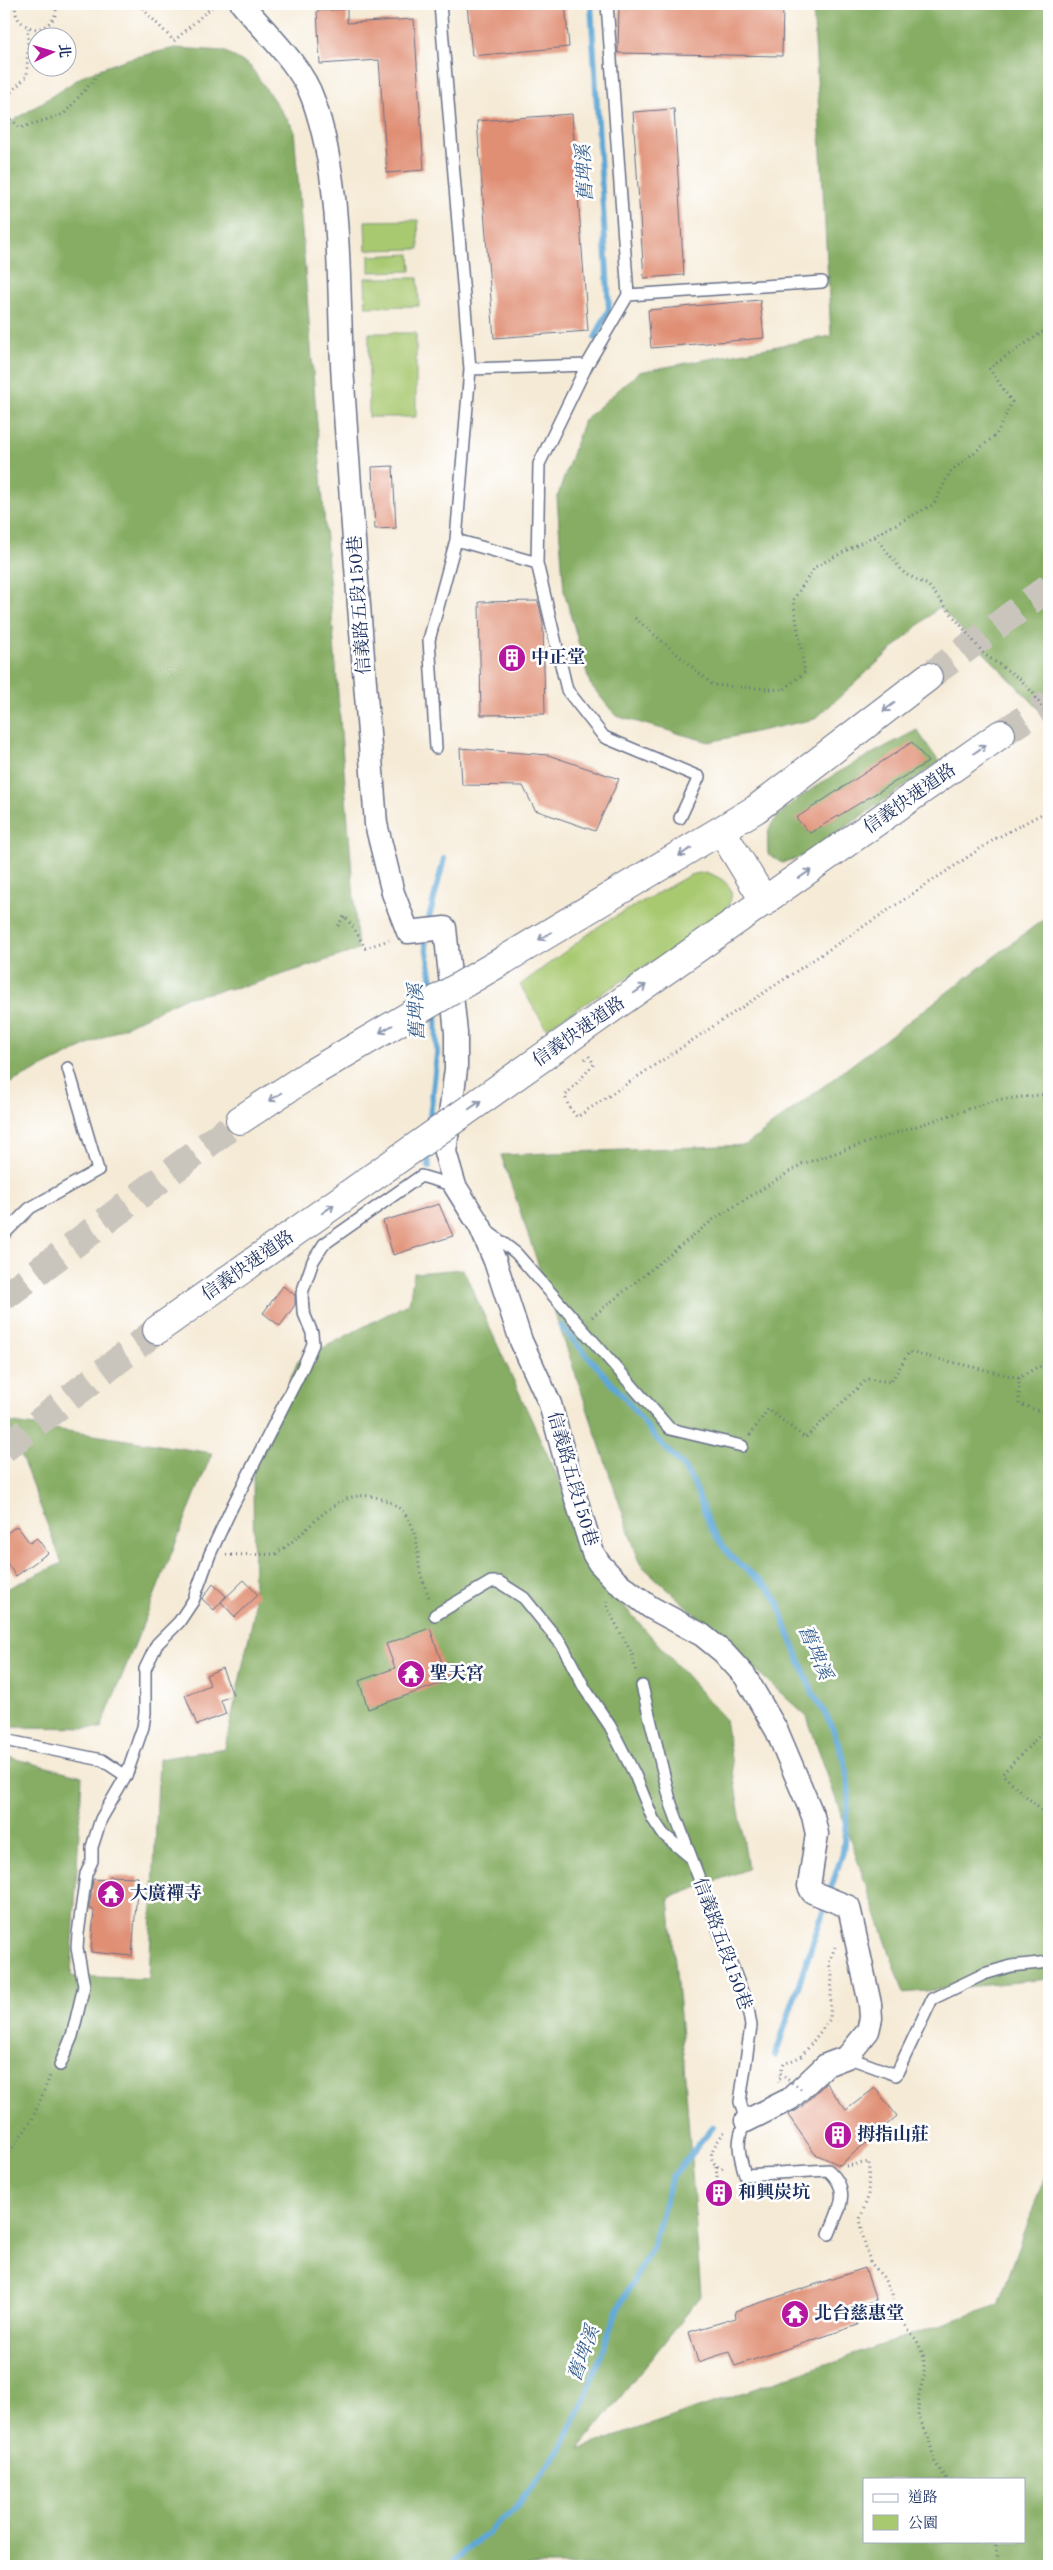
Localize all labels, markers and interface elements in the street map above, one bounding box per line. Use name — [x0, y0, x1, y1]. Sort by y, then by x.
north arrow — [28, 28, 78, 78]
text: 北 — [56, 43, 73, 59]
water label: 舊埤溪 — [573, 142, 597, 202]
street label: 信義路五段150巷 — [344, 535, 374, 675]
building icon: 中正堂 — [497, 643, 527, 673]
place label: 中正堂 — [531, 647, 585, 667]
one-way arrow — [882, 702, 896, 712]
one-way arrow — [973, 744, 987, 754]
street label: 信義快速道路 — [859, 759, 959, 837]
one-way arrow — [678, 848, 692, 858]
one-way arrow — [798, 868, 811, 879]
one-way arrow — [538, 931, 553, 941]
water label: 舊埤溪 — [405, 981, 428, 1041]
one-way arrow — [633, 984, 647, 994]
street label: 信義快速道路 — [528, 992, 628, 1070]
one-way arrow — [380, 1025, 394, 1035]
one-way arrow — [268, 1092, 282, 1102]
one-way arrow — [468, 1100, 482, 1110]
one-way arrow — [321, 1204, 335, 1214]
street label: 信義快速道路 — [197, 1226, 297, 1304]
street label: 信義路五段150巷 — [544, 1409, 602, 1548]
water label: 舊埤溪 — [794, 1622, 837, 1685]
temple icon: 聖天宮 — [396, 1659, 426, 1689]
place label: 聖天宮 — [430, 1663, 484, 1683]
street label: 信義路五段150巷 — [690, 1875, 756, 2013]
temple icon: 大廣禪寺 — [96, 1879, 126, 1909]
place label: 大廣禪寺 — [130, 1883, 202, 1903]
building icon: 拇指山莊 — [823, 2120, 853, 2150]
place label: 拇指山莊 — [857, 2124, 929, 2144]
building icon: 和興炭坑 — [704, 2178, 734, 2208]
place label: 和興炭坑 — [738, 2182, 810, 2202]
temple icon: 北台慈惠堂 — [780, 2299, 810, 2329]
place label: 北台慈惠堂 — [814, 2303, 904, 2323]
water label: 舊埤溪 — [564, 2321, 604, 2384]
legend — [863, 2478, 1026, 2542]
text: 道路 — [908, 2489, 938, 2506]
text: 公園 — [908, 2515, 938, 2532]

